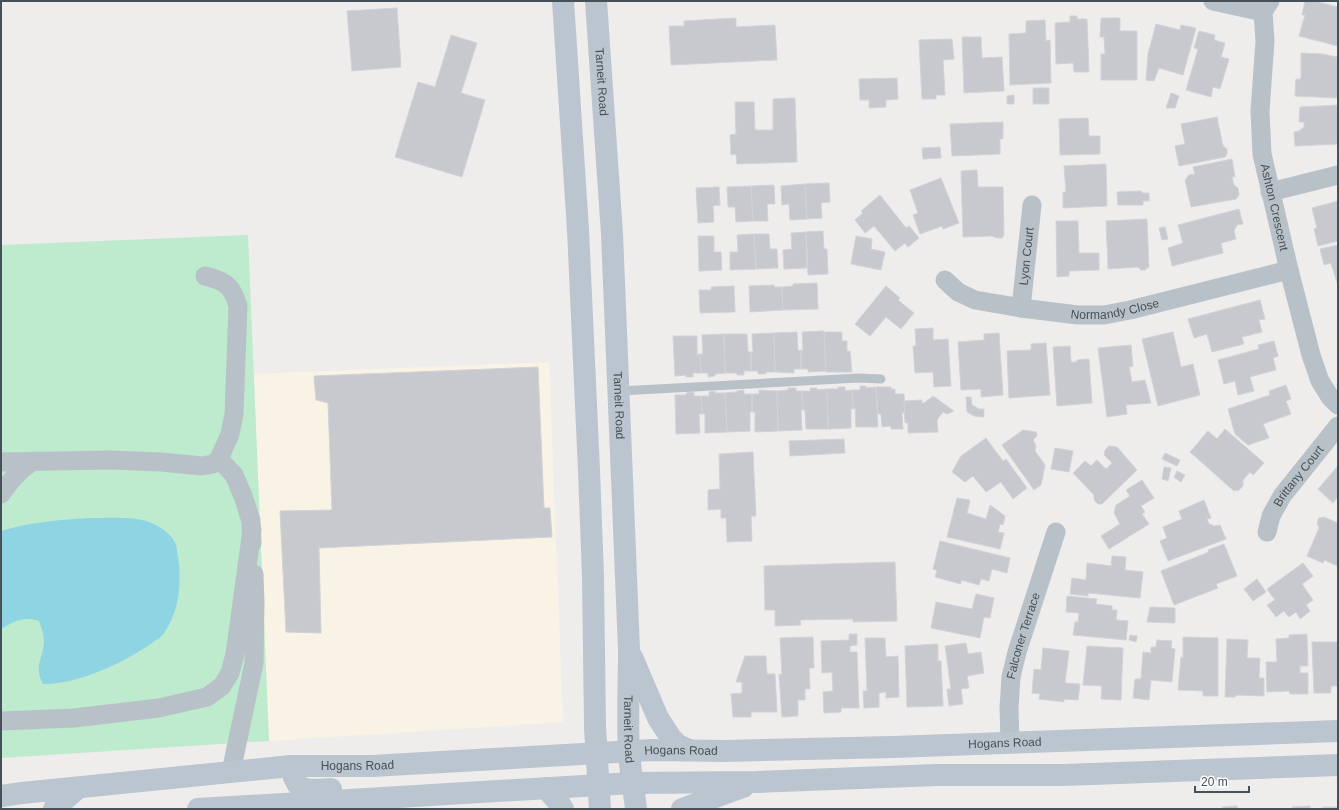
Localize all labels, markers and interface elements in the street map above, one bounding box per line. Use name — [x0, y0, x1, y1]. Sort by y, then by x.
street label: Tarneit Road — [592, 47, 611, 116]
street label: Ashton Crescent — [1258, 162, 1291, 253]
street label: Lyon Court — [1016, 226, 1037, 286]
street label: Normandy Close — [1070, 296, 1161, 322]
street label: Tarneit Road — [611, 371, 627, 440]
street label: Brittany Court — [1271, 442, 1327, 509]
street label: Falconer Terrace — [1004, 590, 1043, 681]
street label: Tarneit Road — [621, 695, 637, 764]
street label: Hogans Road — [968, 735, 1042, 751]
street label: Hogans Road — [644, 743, 718, 758]
street label: Hogans Road — [321, 758, 395, 773]
scale bar — [1195, 768, 1249, 794]
text: 20 m — [1201, 775, 1228, 789]

